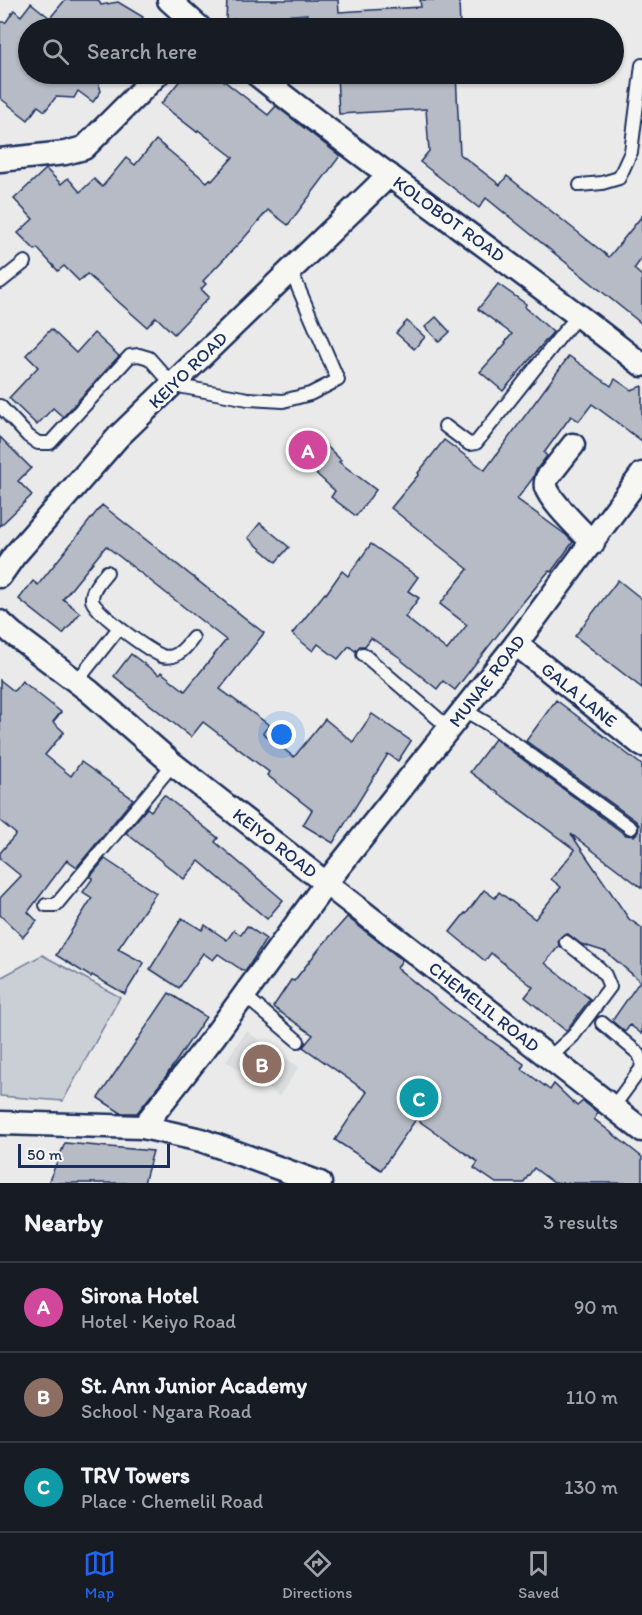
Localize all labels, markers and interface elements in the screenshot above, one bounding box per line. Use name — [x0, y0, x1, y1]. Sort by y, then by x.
search box — [18, 18, 624, 84]
icon: search — [39, 35, 72, 68]
text: Search here — [87, 38, 197, 65]
street label: KOLOBOT ROAD — [389, 171, 509, 267]
street label: KEIYO ROAD — [144, 327, 232, 413]
pin: A — [288, 428, 328, 472]
street label: MUNAE ROAD — [444, 630, 530, 732]
street label: GALA LANE — [537, 658, 621, 732]
your location — [267, 720, 296, 749]
street label: KEIYO ROAD — [228, 803, 322, 883]
street label: CHEMELIL ROAD — [424, 957, 544, 1057]
pin: B — [242, 1042, 282, 1086]
pin: C — [400, 1076, 438, 1120]
scale bar — [18, 1141, 170, 1168]
text: 50 m — [27, 1145, 62, 1164]
text: Nearby — [24, 1206, 103, 1238]
text: 3 results — [543, 1210, 618, 1234]
text: Sirona Hotel — [81, 1282, 198, 1309]
text: A — [37, 1295, 50, 1319]
text: 90 m — [574, 1295, 618, 1319]
text: Hotel · Keiyo Road — [81, 1309, 236, 1333]
text: St. Ann Junior Academy — [81, 1372, 307, 1399]
text: B — [37, 1385, 50, 1409]
text: 110 m — [566, 1385, 618, 1409]
text: School · Ngara Road — [81, 1399, 252, 1423]
text: TRV Towers — [81, 1462, 190, 1489]
text: C — [37, 1475, 50, 1499]
text: 130 m — [564, 1475, 618, 1499]
text: Place · Chemelil Road — [81, 1489, 263, 1513]
tab: Map — [83, 1547, 116, 1602]
tab: Directions — [282, 1547, 352, 1602]
tab: Saved — [518, 1547, 559, 1602]

